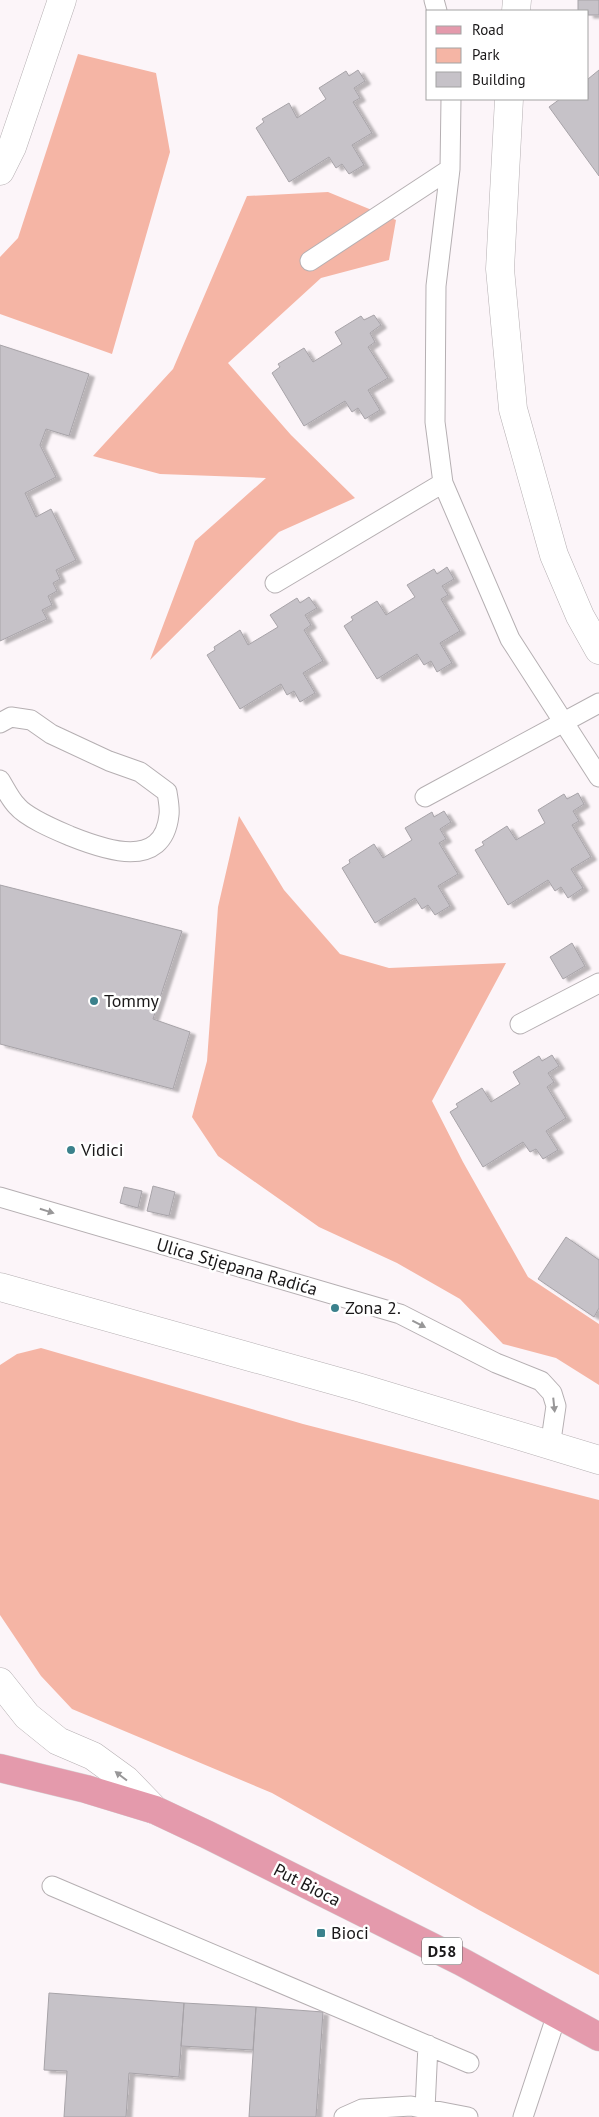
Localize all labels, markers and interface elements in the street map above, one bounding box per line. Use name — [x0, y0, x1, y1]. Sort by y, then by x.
legend — [426, 10, 589, 100]
text: Road — [472, 20, 504, 39]
text: Park — [472, 45, 500, 64]
text: Building — [472, 70, 526, 89]
place label: Tommy — [104, 989, 160, 1012]
marker: Tommy — [88, 995, 100, 1007]
place label: Vidici — [80, 1138, 124, 1161]
marker: Vidici — [65, 1144, 77, 1156]
one-way arrow — [39, 1207, 54, 1215]
street label: Ulica Stjepana Radića — [154, 1233, 320, 1301]
place label: Zona 2. — [345, 1296, 401, 1319]
marker: Zona 2. — [329, 1302, 341, 1314]
one-way arrow — [412, 1320, 427, 1328]
one-way arrow — [550, 1397, 558, 1413]
one-way arrow — [114, 1771, 128, 1781]
street label: Put Bioca — [270, 1858, 345, 1911]
place label: Bioci — [331, 1921, 369, 1944]
marker: Bioci — [315, 1927, 327, 1939]
road number: D58 — [422, 1938, 462, 1964]

